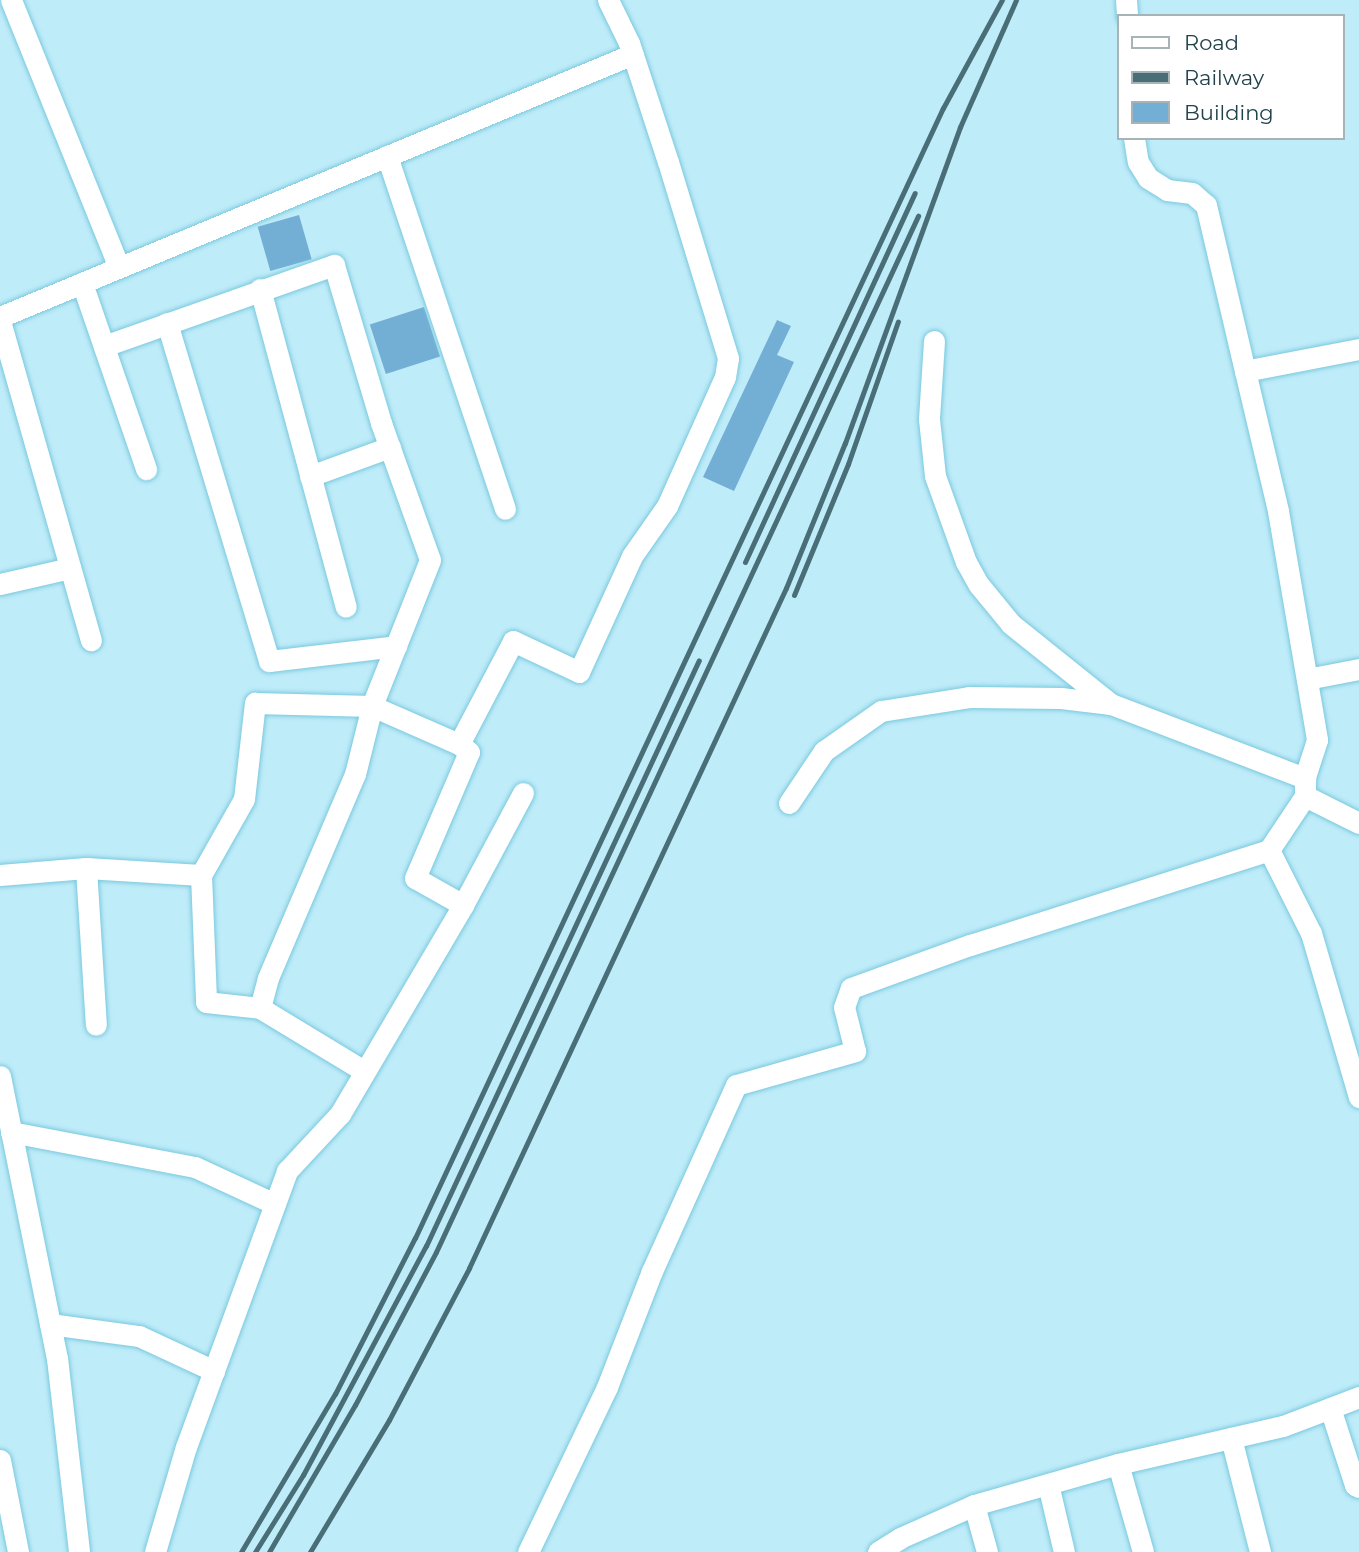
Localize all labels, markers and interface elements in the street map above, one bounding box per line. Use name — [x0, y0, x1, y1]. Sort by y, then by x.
legend — [1118, 14, 1345, 140]
text: Road — [1184, 30, 1239, 55]
text: Railway — [1184, 65, 1264, 90]
text: Building — [1184, 100, 1274, 125]

